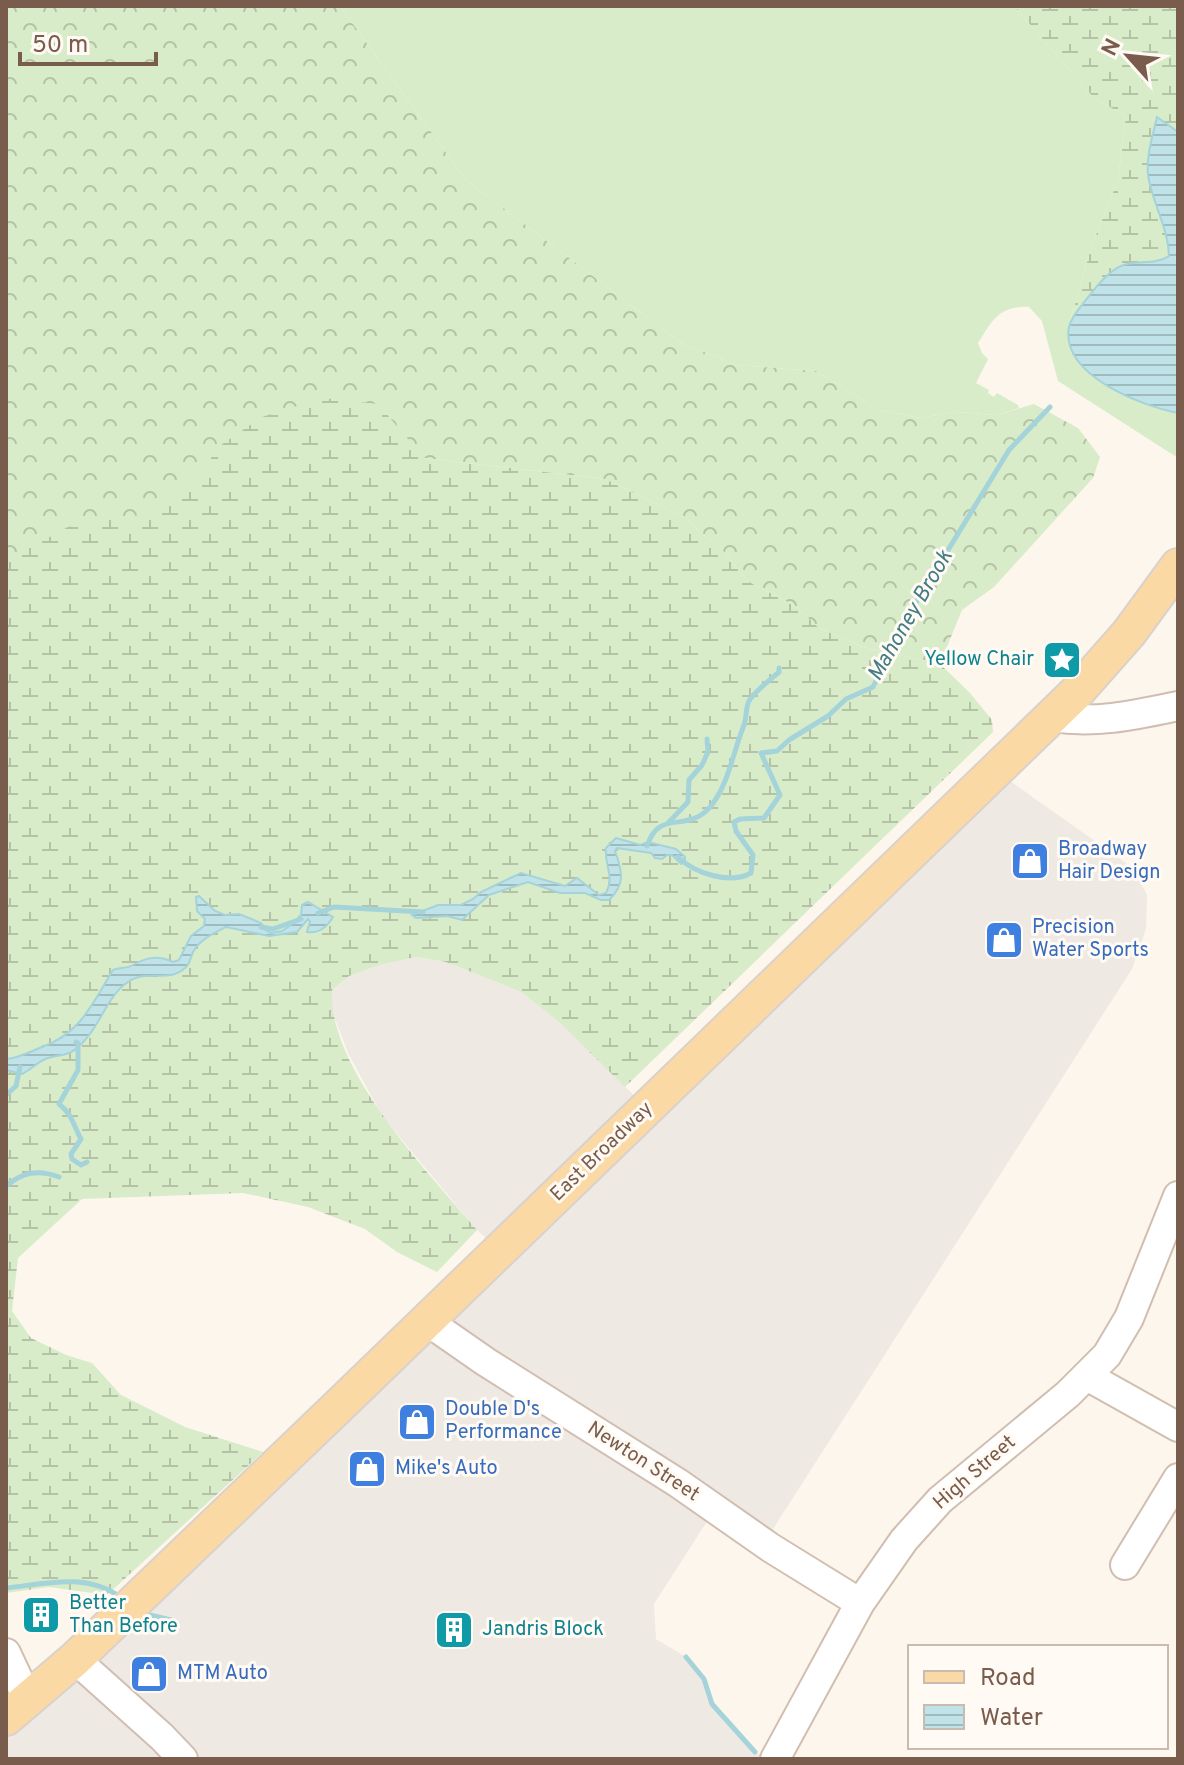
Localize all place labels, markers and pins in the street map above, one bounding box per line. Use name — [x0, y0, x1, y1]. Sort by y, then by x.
place icon: Yellow Chair — [1041, 639, 1083, 681]
place label: Yellow Chair — [924, 647, 1034, 673]
place label: Broadway Hair Design — [1058, 837, 1161, 886]
shop icon: Broadway Hair Design — [1009, 840, 1051, 882]
place label: Precision Water Sports — [1032, 915, 1149, 964]
shop icon: Precision Water Sports — [983, 919, 1025, 961]
place label: Double D's Performance — [445, 1397, 562, 1446]
shop icon: Double D's Performance — [396, 1401, 438, 1443]
shop icon: Mike's Auto — [346, 1448, 388, 1490]
place label: Mike's Auto — [395, 1456, 498, 1482]
place label: Better Than Before — [69, 1591, 178, 1640]
building icon: Better Than Before — [20, 1594, 62, 1636]
building icon: Jandris Block — [433, 1609, 475, 1651]
place label: Jandris Block — [482, 1617, 604, 1643]
shop icon: MTM Auto — [128, 1653, 170, 1695]
place label: MTM Auto — [177, 1661, 268, 1687]

